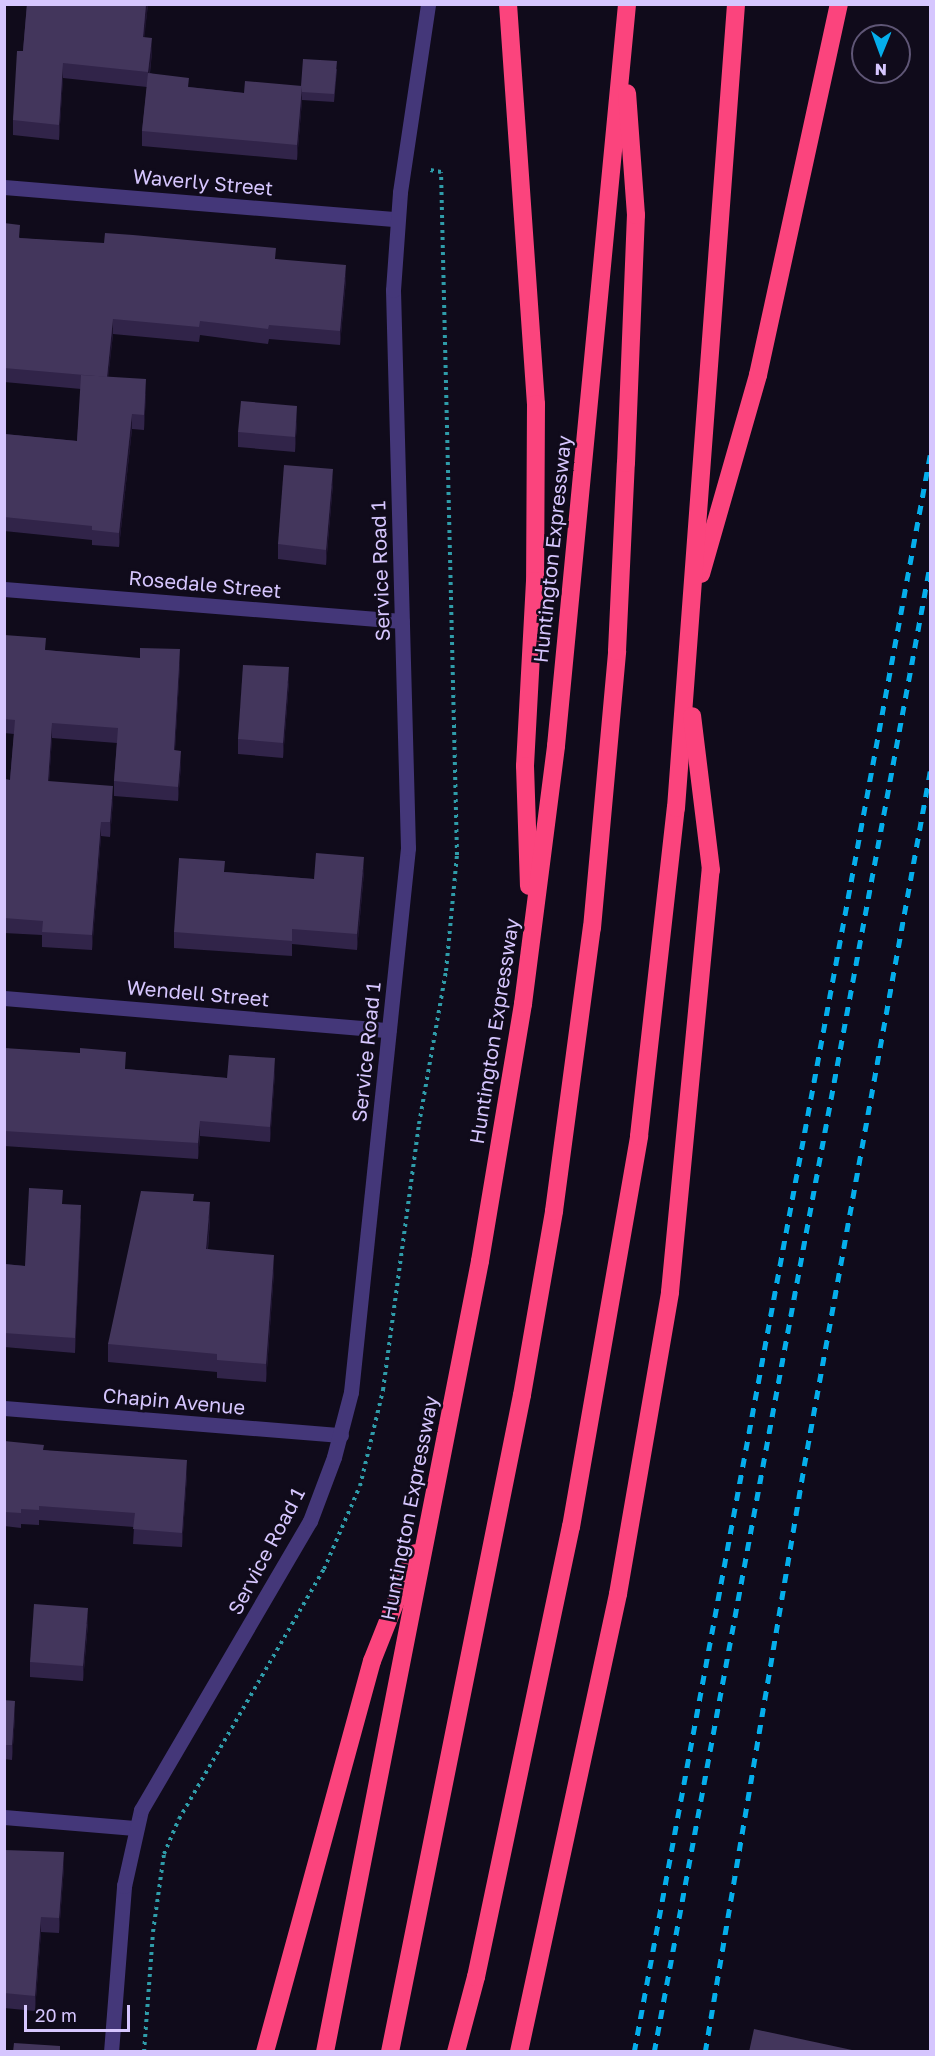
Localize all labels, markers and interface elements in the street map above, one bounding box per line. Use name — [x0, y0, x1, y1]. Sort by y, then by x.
north arrow — [851, 24, 911, 84]
text: N — [874, 60, 887, 80]
street label: Waverly Street — [132, 164, 274, 200]
street label: Huntington Expressway — [528, 434, 576, 664]
street label: Service Road 1 — [366, 500, 394, 642]
street label: Rosedale Street — [128, 565, 282, 603]
street label: Huntington Expressway — [464, 916, 524, 1146]
street label: Wendell Street — [126, 975, 270, 1011]
street label: Service Road 1 — [347, 981, 385, 1123]
street label: Chapin Avenue — [102, 1383, 246, 1419]
street label: Huntington Expressway — [375, 1394, 443, 1622]
street label: Service Road 1 — [222, 1483, 310, 1619]
scale bar — [27, 1993, 134, 2031]
text: 20 m — [35, 2004, 77, 2026]

